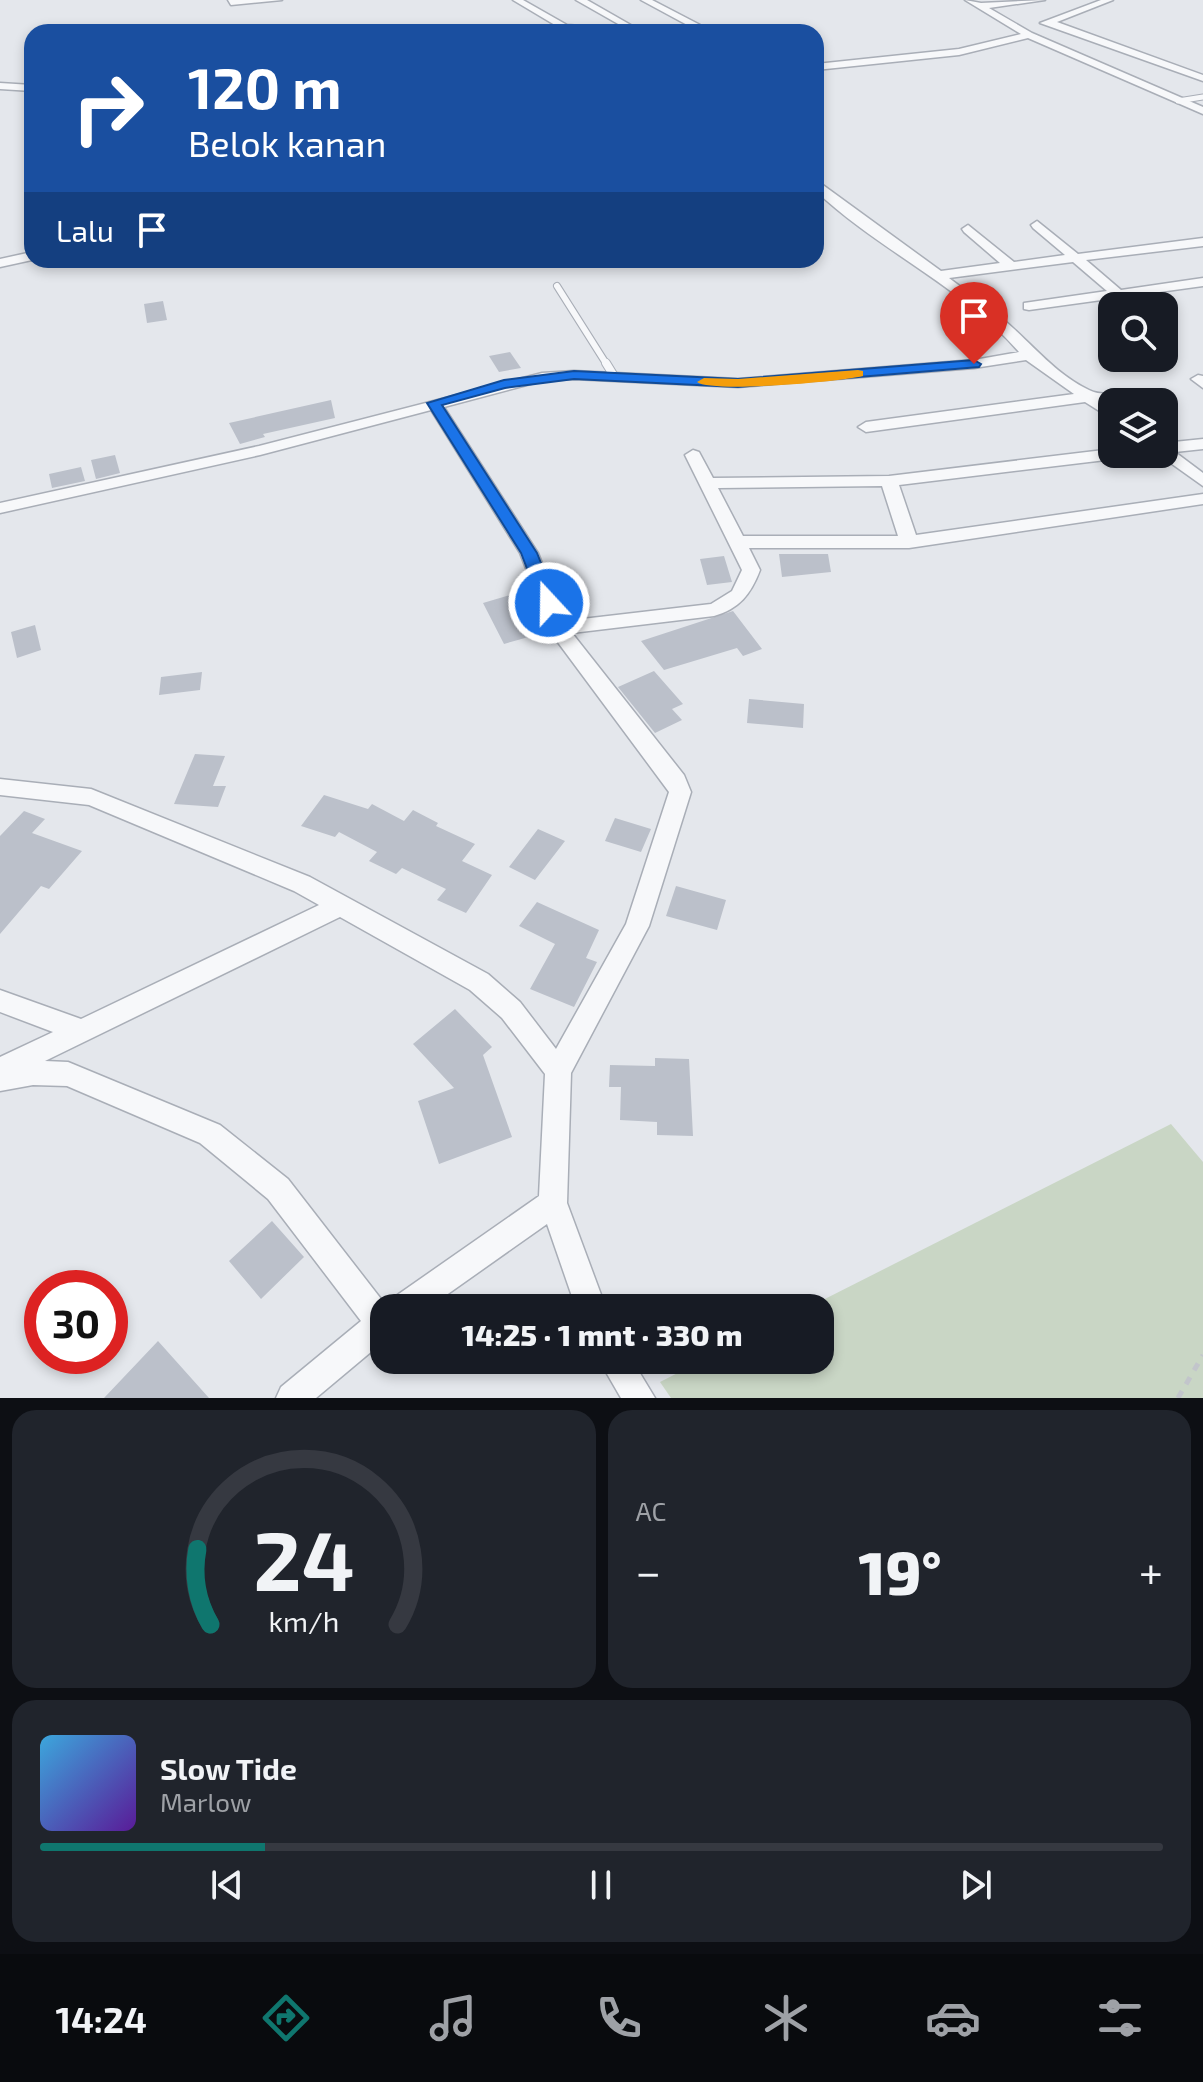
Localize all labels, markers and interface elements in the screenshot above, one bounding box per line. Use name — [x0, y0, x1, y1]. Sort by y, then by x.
text: 120 m — [188, 53, 342, 120]
icon: right — [56, 56, 160, 160]
text: Belok kanan — [188, 121, 386, 164]
icon: arrive — [130, 208, 174, 252]
text: Lalu — [56, 212, 114, 248]
pin — [940, 282, 1008, 364]
map controls — [1098, 292, 1178, 468]
button: search — [1098, 292, 1178, 372]
icon: arrive — [952, 294, 996, 338]
button: layers — [1098, 388, 1178, 468]
position arrow — [507, 561, 591, 645]
speed limit sign: 30 — [24, 1270, 128, 1374]
text: 14:25 · 1 mnt · 330 m — [462, 1316, 742, 1352]
text: AC — [636, 1495, 666, 1526]
text: 24 — [253, 1508, 354, 1608]
text: 19° — [858, 1535, 942, 1607]
text: − — [636, 1544, 661, 1597]
text: + — [1139, 1544, 1163, 1597]
text: km/h — [268, 1603, 339, 1638]
text: Slow Tide — [160, 1750, 297, 1786]
text: Marlow — [160, 1786, 251, 1817]
icon: previous — [205, 1863, 249, 1907]
icon: pause — [579, 1863, 623, 1907]
icon: next — [954, 1863, 998, 1907]
icon: directions — [258, 1990, 314, 2046]
icon: music — [425, 1990, 481, 2046]
icon: phone — [591, 1990, 647, 2046]
icon: climate — [758, 1990, 814, 2046]
icon: car — [925, 1990, 981, 2046]
icon: filters — [1092, 1990, 1148, 2046]
text: 14:24 — [55, 1997, 147, 2040]

